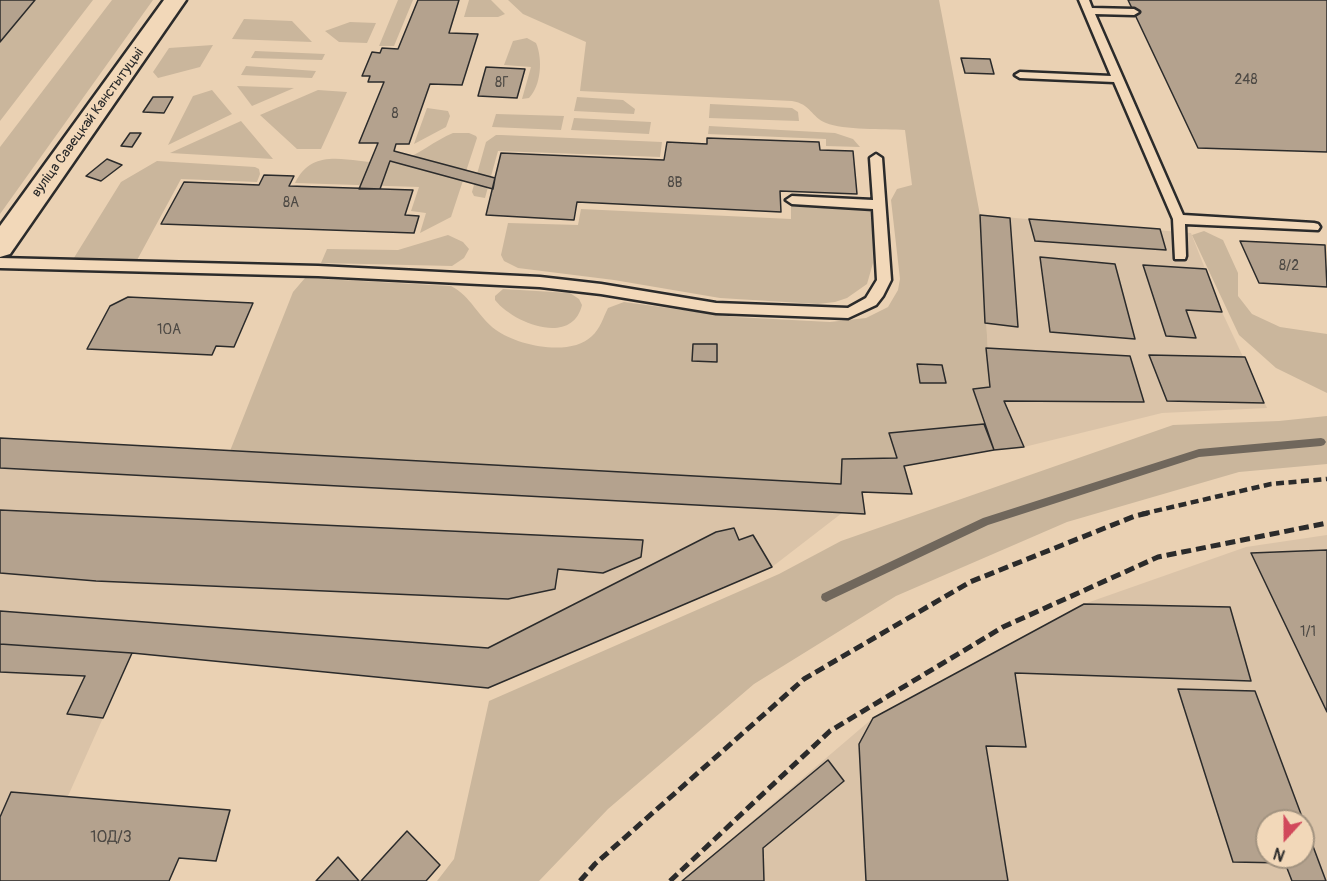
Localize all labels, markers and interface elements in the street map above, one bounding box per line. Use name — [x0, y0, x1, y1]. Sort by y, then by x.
street label: вуліца Савецкай Канстытуцыі — [28, 45, 148, 201]
house number: 248 — [1234, 72, 1258, 88]
house number: 8Г — [495, 75, 509, 91]
house number: 8 — [391, 106, 399, 122]
house number: 8В — [668, 175, 682, 191]
house number: 8А — [283, 195, 299, 211]
house number: 8/2 — [1279, 258, 1299, 274]
house number: 10А — [157, 322, 181, 338]
house number: 1/1 — [1300, 624, 1316, 640]
north arrow — [1255, 809, 1315, 869]
house number: 10Д/3 — [90, 828, 132, 848]
text: N — [1271, 843, 1288, 865]

